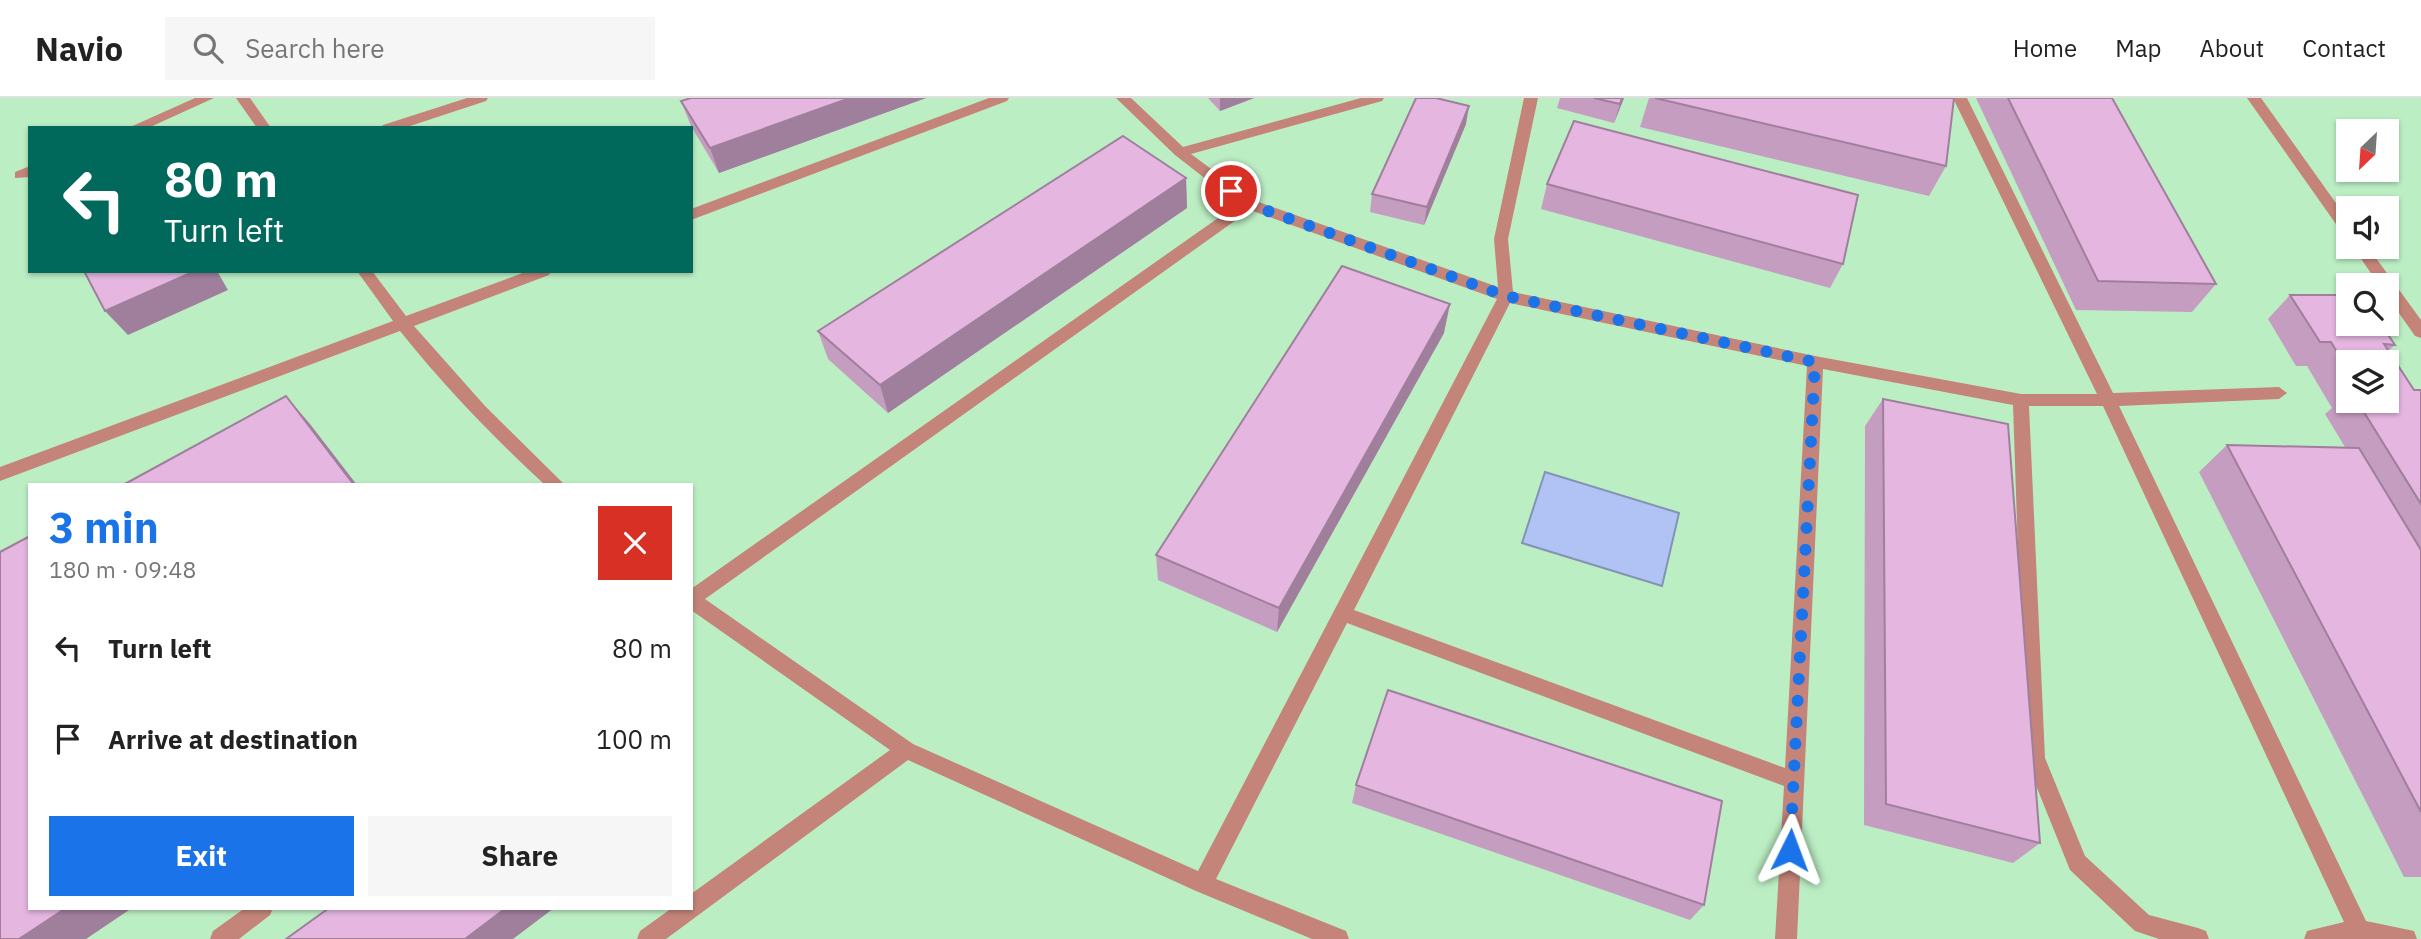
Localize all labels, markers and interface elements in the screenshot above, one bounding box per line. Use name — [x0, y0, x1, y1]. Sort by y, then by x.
search box — [165, 17, 655, 80]
text: Navio — [35, 27, 123, 70]
icon: search — [189, 29, 227, 67]
text: Search here — [245, 31, 385, 65]
text: Home — [2013, 32, 2077, 64]
text: Map — [2115, 32, 2161, 64]
text: About — [2199, 32, 2264, 64]
text: Contact — [2302, 32, 2386, 64]
north arrow — [2336, 119, 2399, 182]
map controls — [2336, 119, 2399, 413]
text: 80 m — [164, 147, 278, 210]
icon: left — [49, 154, 140, 245]
pin — [1201, 161, 1261, 221]
icon: arrive — [1212, 172, 1250, 210]
button: sound — [2336, 196, 2399, 259]
text: Turn left — [164, 209, 284, 251]
button: search — [2336, 273, 2399, 336]
button: layers — [2336, 350, 2399, 413]
text: 3 min — [49, 500, 159, 555]
button: close — [598, 506, 672, 580]
text: 180 m · 09:48 — [49, 554, 196, 584]
icon: left — [49, 629, 87, 667]
text: Turn left — [108, 631, 211, 665]
text: 80 m — [612, 631, 672, 665]
icon: arrive — [49, 720, 87, 758]
text: Arrive at destination — [108, 722, 358, 756]
text: 100 m — [596, 722, 672, 756]
position arrow — [1753, 813, 1827, 887]
button: Exit — [49, 816, 354, 896]
button: Share — [368, 816, 672, 896]

